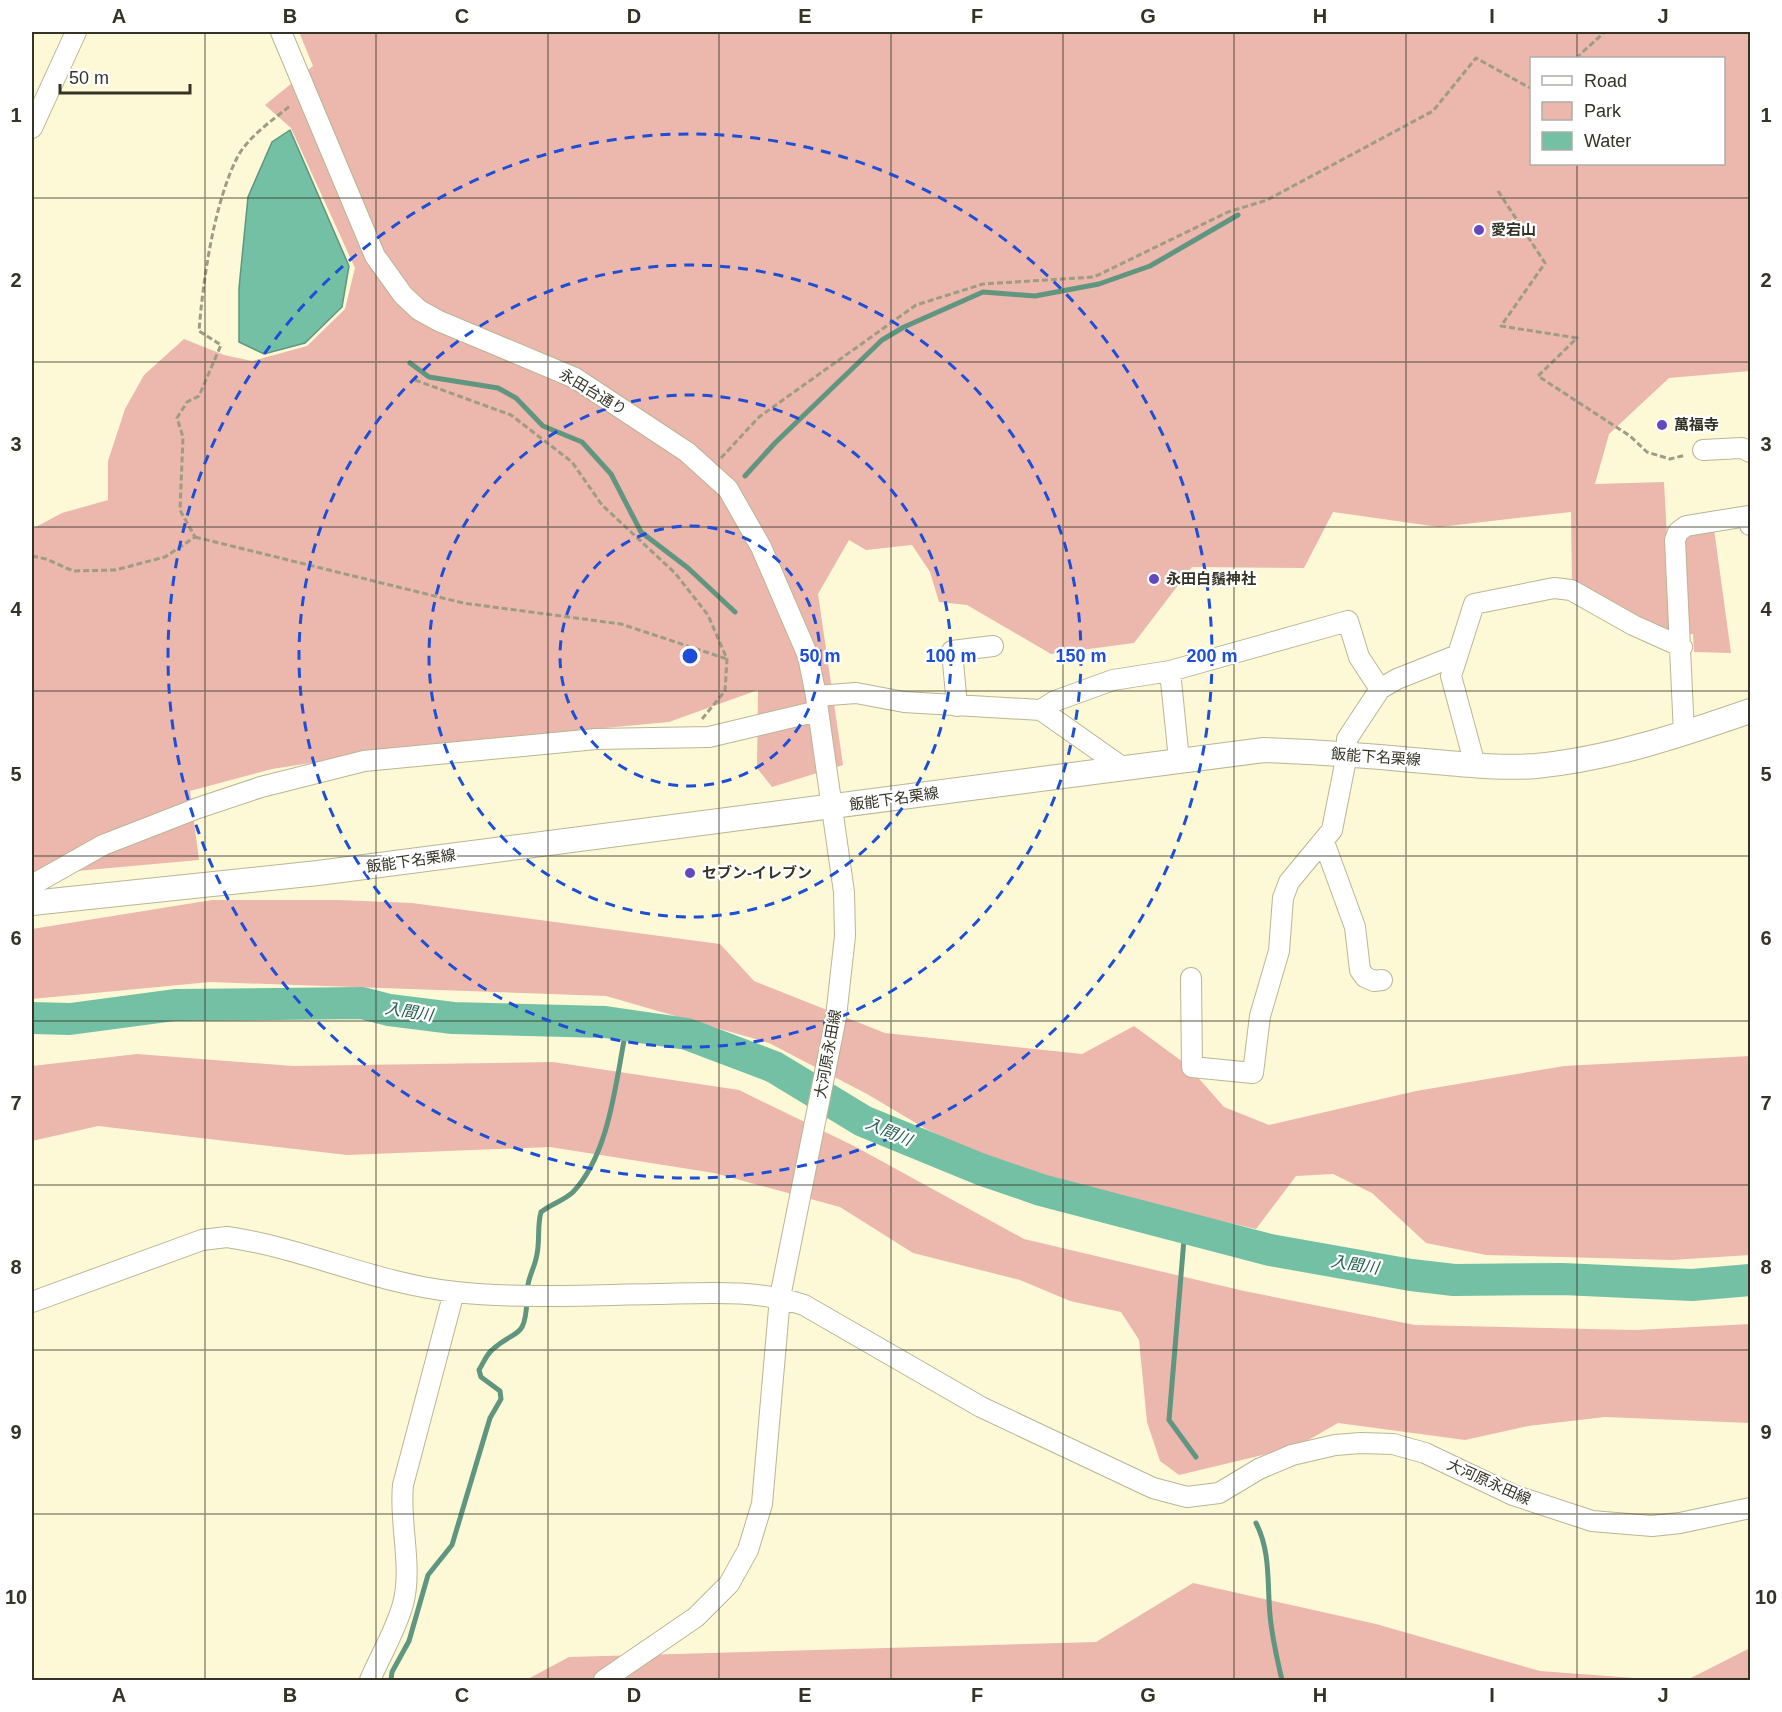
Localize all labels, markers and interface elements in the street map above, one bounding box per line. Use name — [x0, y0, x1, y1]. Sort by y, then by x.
text: A — [112, 5, 126, 27]
text: B — [283, 5, 297, 27]
text: C — [455, 5, 469, 27]
text: D — [627, 5, 641, 27]
text: E — [798, 5, 812, 27]
text: F — [971, 5, 983, 27]
text: G — [1140, 5, 1156, 27]
text: H — [1313, 5, 1327, 27]
text: I — [1489, 5, 1495, 27]
text: J — [1657, 5, 1669, 27]
scale bar — [60, 57, 190, 95]
legend — [1530, 57, 1725, 165]
text: 50 m — [69, 68, 109, 88]
text: Road — [1584, 71, 1627, 91]
text: Park — [1584, 101, 1622, 121]
text: 1 — [10, 104, 22, 126]
text: 1 — [1760, 104, 1772, 126]
text: Water — [1584, 131, 1631, 151]
place label: 愛宕山 — [1491, 221, 1536, 238]
marker: 愛宕山 — [1472, 223, 1486, 237]
text: 2 — [10, 269, 22, 291]
text: 2 — [1760, 269, 1772, 291]
street label: 永田台通り — [557, 365, 630, 418]
place label: 萬福寺 — [1674, 416, 1719, 433]
marker: 萬福寺 — [1655, 418, 1669, 432]
text: 3 — [10, 433, 22, 455]
text: 3 — [1760, 433, 1772, 455]
place label: 永田白鬚神社 — [1166, 570, 1256, 587]
marker: 永田白鬚神社 — [1147, 572, 1161, 586]
text: 4 — [10, 598, 22, 620]
text: 4 — [1760, 598, 1772, 620]
centre of rings — [680, 646, 700, 666]
text: 50 m — [799, 646, 841, 666]
text: 100 m — [925, 646, 977, 666]
text: 150 m — [1055, 646, 1107, 666]
text: 200 m — [1186, 646, 1238, 666]
street label: 飯能下名栗線 — [1331, 745, 1422, 768]
text: 5 — [10, 763, 22, 785]
text: 5 — [1760, 763, 1772, 785]
street label: 飯能下名栗線 — [848, 784, 940, 813]
street label: 飯能下名栗線 — [365, 846, 457, 875]
place label: セブン-イレブン — [702, 864, 812, 881]
marker: セブン-イレブン — [683, 866, 697, 880]
text: 6 — [10, 927, 22, 949]
text: 6 — [1760, 927, 1772, 949]
water label: 入間川 — [384, 999, 436, 1024]
street label: 大河原永田線 — [811, 1008, 844, 1100]
text: 7 — [10, 1092, 22, 1114]
text: 7 — [1760, 1092, 1772, 1114]
water label: 入間川 — [863, 1114, 916, 1149]
water label: 入間川 — [1330, 1252, 1382, 1277]
text: 8 — [10, 1256, 22, 1278]
text: 8 — [1760, 1256, 1772, 1278]
text: 9 — [10, 1421, 22, 1443]
text: 9 — [1760, 1421, 1772, 1443]
street label: 大河原永田線 — [1445, 1455, 1534, 1508]
text: 10 — [5, 1586, 27, 1608]
text: 10 — [1755, 1586, 1777, 1608]
text: A — [112, 1684, 126, 1706]
text: B — [283, 1684, 297, 1706]
text: C — [455, 1684, 469, 1706]
text: D — [627, 1684, 641, 1706]
text: E — [798, 1684, 812, 1706]
text: F — [971, 1684, 983, 1706]
text: G — [1140, 1684, 1156, 1706]
text: H — [1313, 1684, 1327, 1706]
text: I — [1489, 1684, 1495, 1706]
text: J — [1657, 1684, 1669, 1706]

